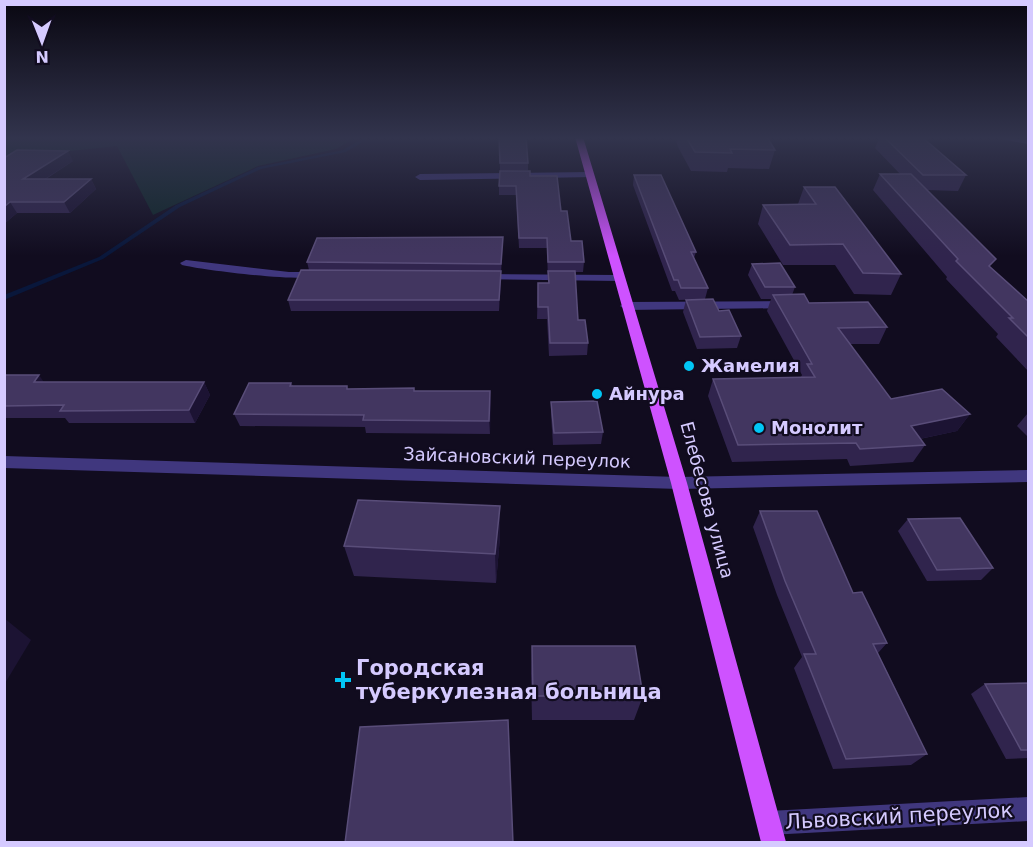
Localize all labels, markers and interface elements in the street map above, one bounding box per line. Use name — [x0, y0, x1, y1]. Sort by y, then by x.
north arrow — [12, 12, 72, 72]
text: N — [35, 47, 49, 66]
place label: Жамелия — [701, 355, 799, 376]
marker: Жамелия — [682, 359, 696, 373]
place label: Айнура — [609, 383, 685, 404]
marker: Айнура — [590, 387, 604, 401]
place label: Монолит — [771, 417, 863, 438]
street label: Елебесова улица — [676, 419, 739, 581]
marker: Монолит — [752, 421, 766, 435]
street label: Зайсановский переулок — [403, 443, 631, 472]
place label: Городская туберкулезная больница — [356, 656, 662, 704]
marker: Городская туберкулезная больница — [334, 671, 352, 689]
street label: Львовский переулок — [784, 798, 1014, 834]

